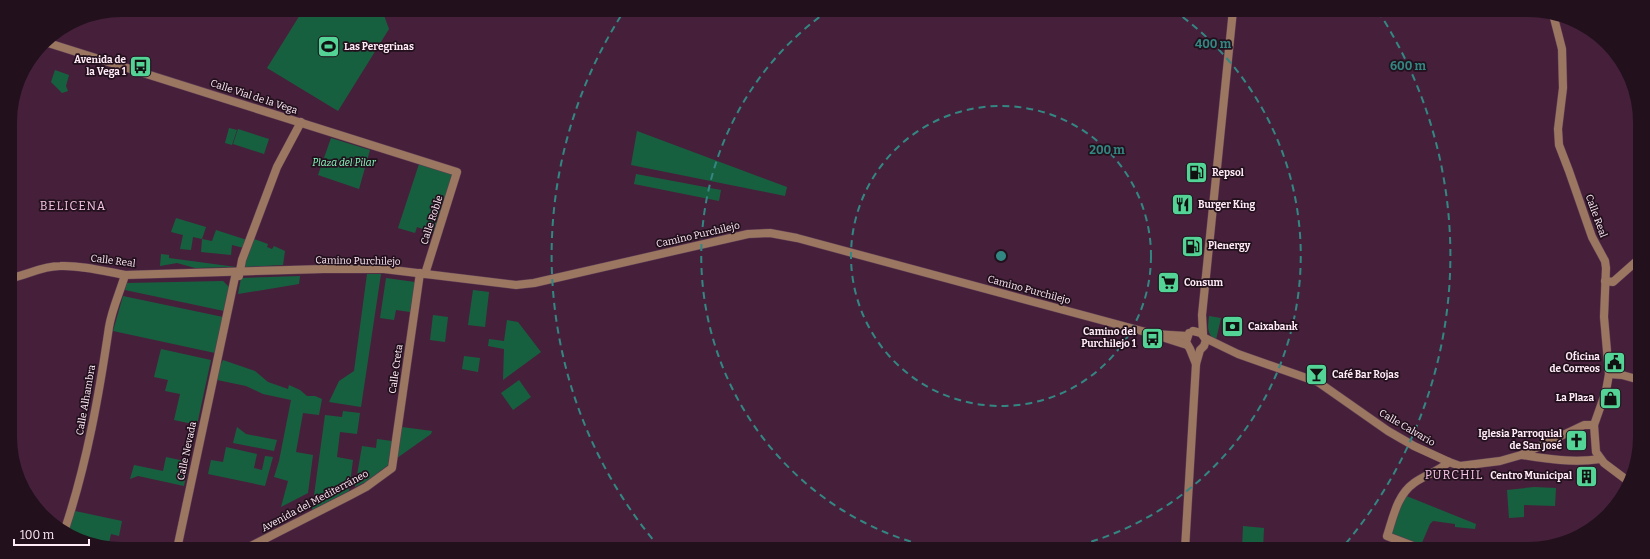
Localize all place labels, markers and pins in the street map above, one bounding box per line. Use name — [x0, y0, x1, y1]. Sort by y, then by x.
sports icon: Las Peregrinas — [316, 34, 342, 60]
place label: Las Peregrinas — [344, 41, 414, 53]
bus stop icon: Avenida de la Vega 1 — [128, 53, 154, 79]
place label: Avenida de la Vega 1 — [74, 54, 127, 78]
fuel station icon: Repsol — [1183, 160, 1209, 186]
place label: Repsol — [1212, 167, 1244, 179]
restaurant icon: Burger King — [1169, 192, 1195, 218]
place label: Burger King — [1198, 199, 1256, 211]
fuel station icon: Plenergy — [1179, 233, 1205, 259]
place label: Plenergy — [1208, 240, 1251, 252]
centre of rings — [994, 249, 1008, 263]
supermarket icon: Consum — [1155, 270, 1181, 296]
place label: Consum — [1184, 277, 1224, 289]
bank icon: Caixabank — [1220, 314, 1246, 340]
place label: Caixabank — [1248, 321, 1298, 333]
bus stop icon: Camino del Purchilejo 1 — [1139, 325, 1165, 351]
place label: Camino del Purchilejo 1 — [1081, 326, 1137, 350]
public building icon: Oficina de Correos — [1602, 350, 1628, 376]
place label: Oficina de Correos — [1549, 351, 1600, 375]
bar icon: Café Bar Rojas — [1304, 362, 1330, 388]
place label: Café Bar Rojas — [1332, 368, 1399, 381]
shop icon: La Plaza — [1597, 385, 1623, 411]
place label: La Plaza — [1556, 392, 1594, 404]
church icon: Iglesia Parroquial de San José — [1564, 427, 1590, 453]
place label: Iglesia Parroquial de San José — [1478, 428, 1562, 452]
building icon: Centro Municipal — [1574, 463, 1600, 489]
place label: Centro Municipal — [1490, 470, 1572, 482]

